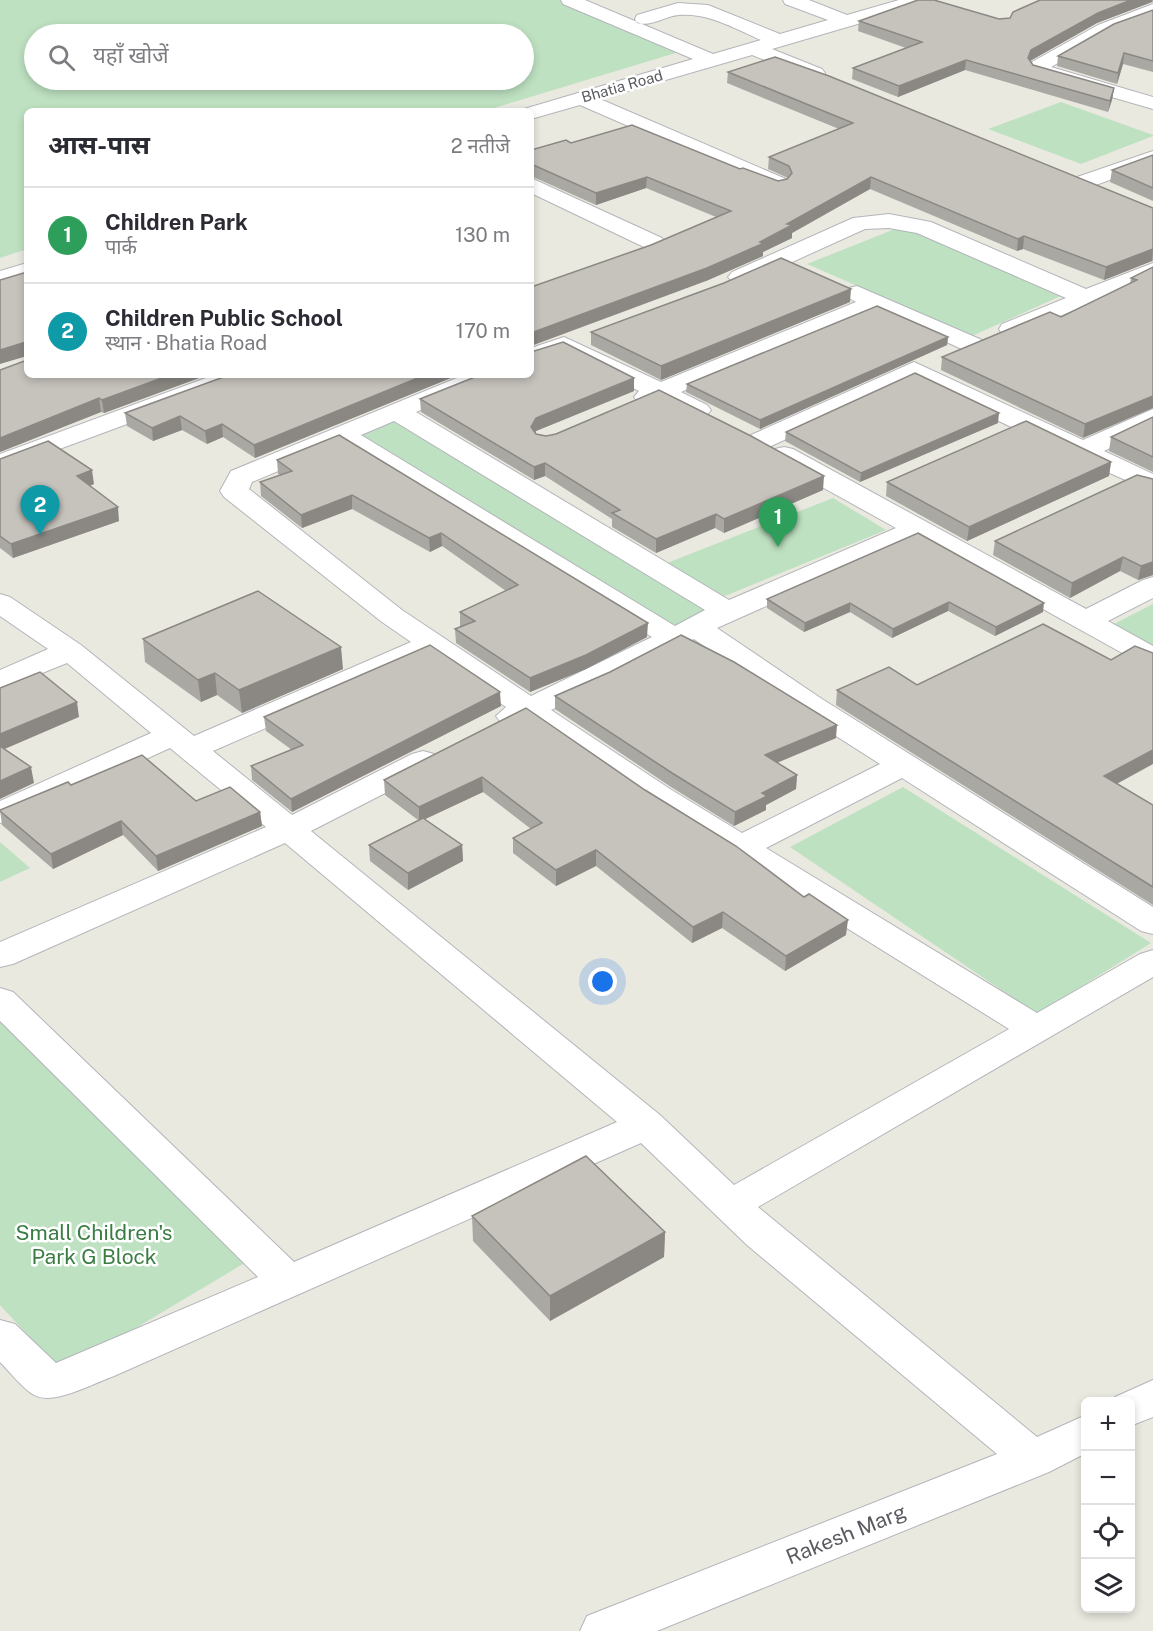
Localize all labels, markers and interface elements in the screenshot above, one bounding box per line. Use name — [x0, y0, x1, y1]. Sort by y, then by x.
search box — [24, 24, 534, 90]
icon: search — [45, 41, 78, 74]
text: यहाँ खोजें — [93, 42, 169, 68]
street label: Bhatia Road — [579, 66, 665, 106]
text: आस-पास — [48, 129, 150, 160]
text: 2 नतीजे — [451, 134, 510, 158]
text: Children Park — [105, 209, 248, 235]
text: 1 — [63, 223, 72, 247]
text: 130 m — [455, 223, 510, 247]
text: पार्क — [105, 235, 137, 259]
text: Children Public School — [105, 305, 343, 331]
text: 2 — [61, 319, 74, 343]
text: 170 m — [456, 319, 510, 343]
text: स्थान · Bhatia Road — [105, 331, 267, 355]
pin: 2 — [20, 486, 60, 535]
pin: 1 — [758, 498, 798, 547]
your location — [588, 967, 617, 996]
park label: Small Children's Park G Block — [16, 1220, 172, 1269]
map controls — [1081, 1397, 1135, 1613]
button: + — [1081, 1397, 1135, 1451]
button: − — [1081, 1451, 1135, 1505]
street label: Rakesh Marg — [782, 1498, 910, 1570]
button: locate — [1081, 1505, 1135, 1559]
button: layers — [1081, 1559, 1135, 1613]

